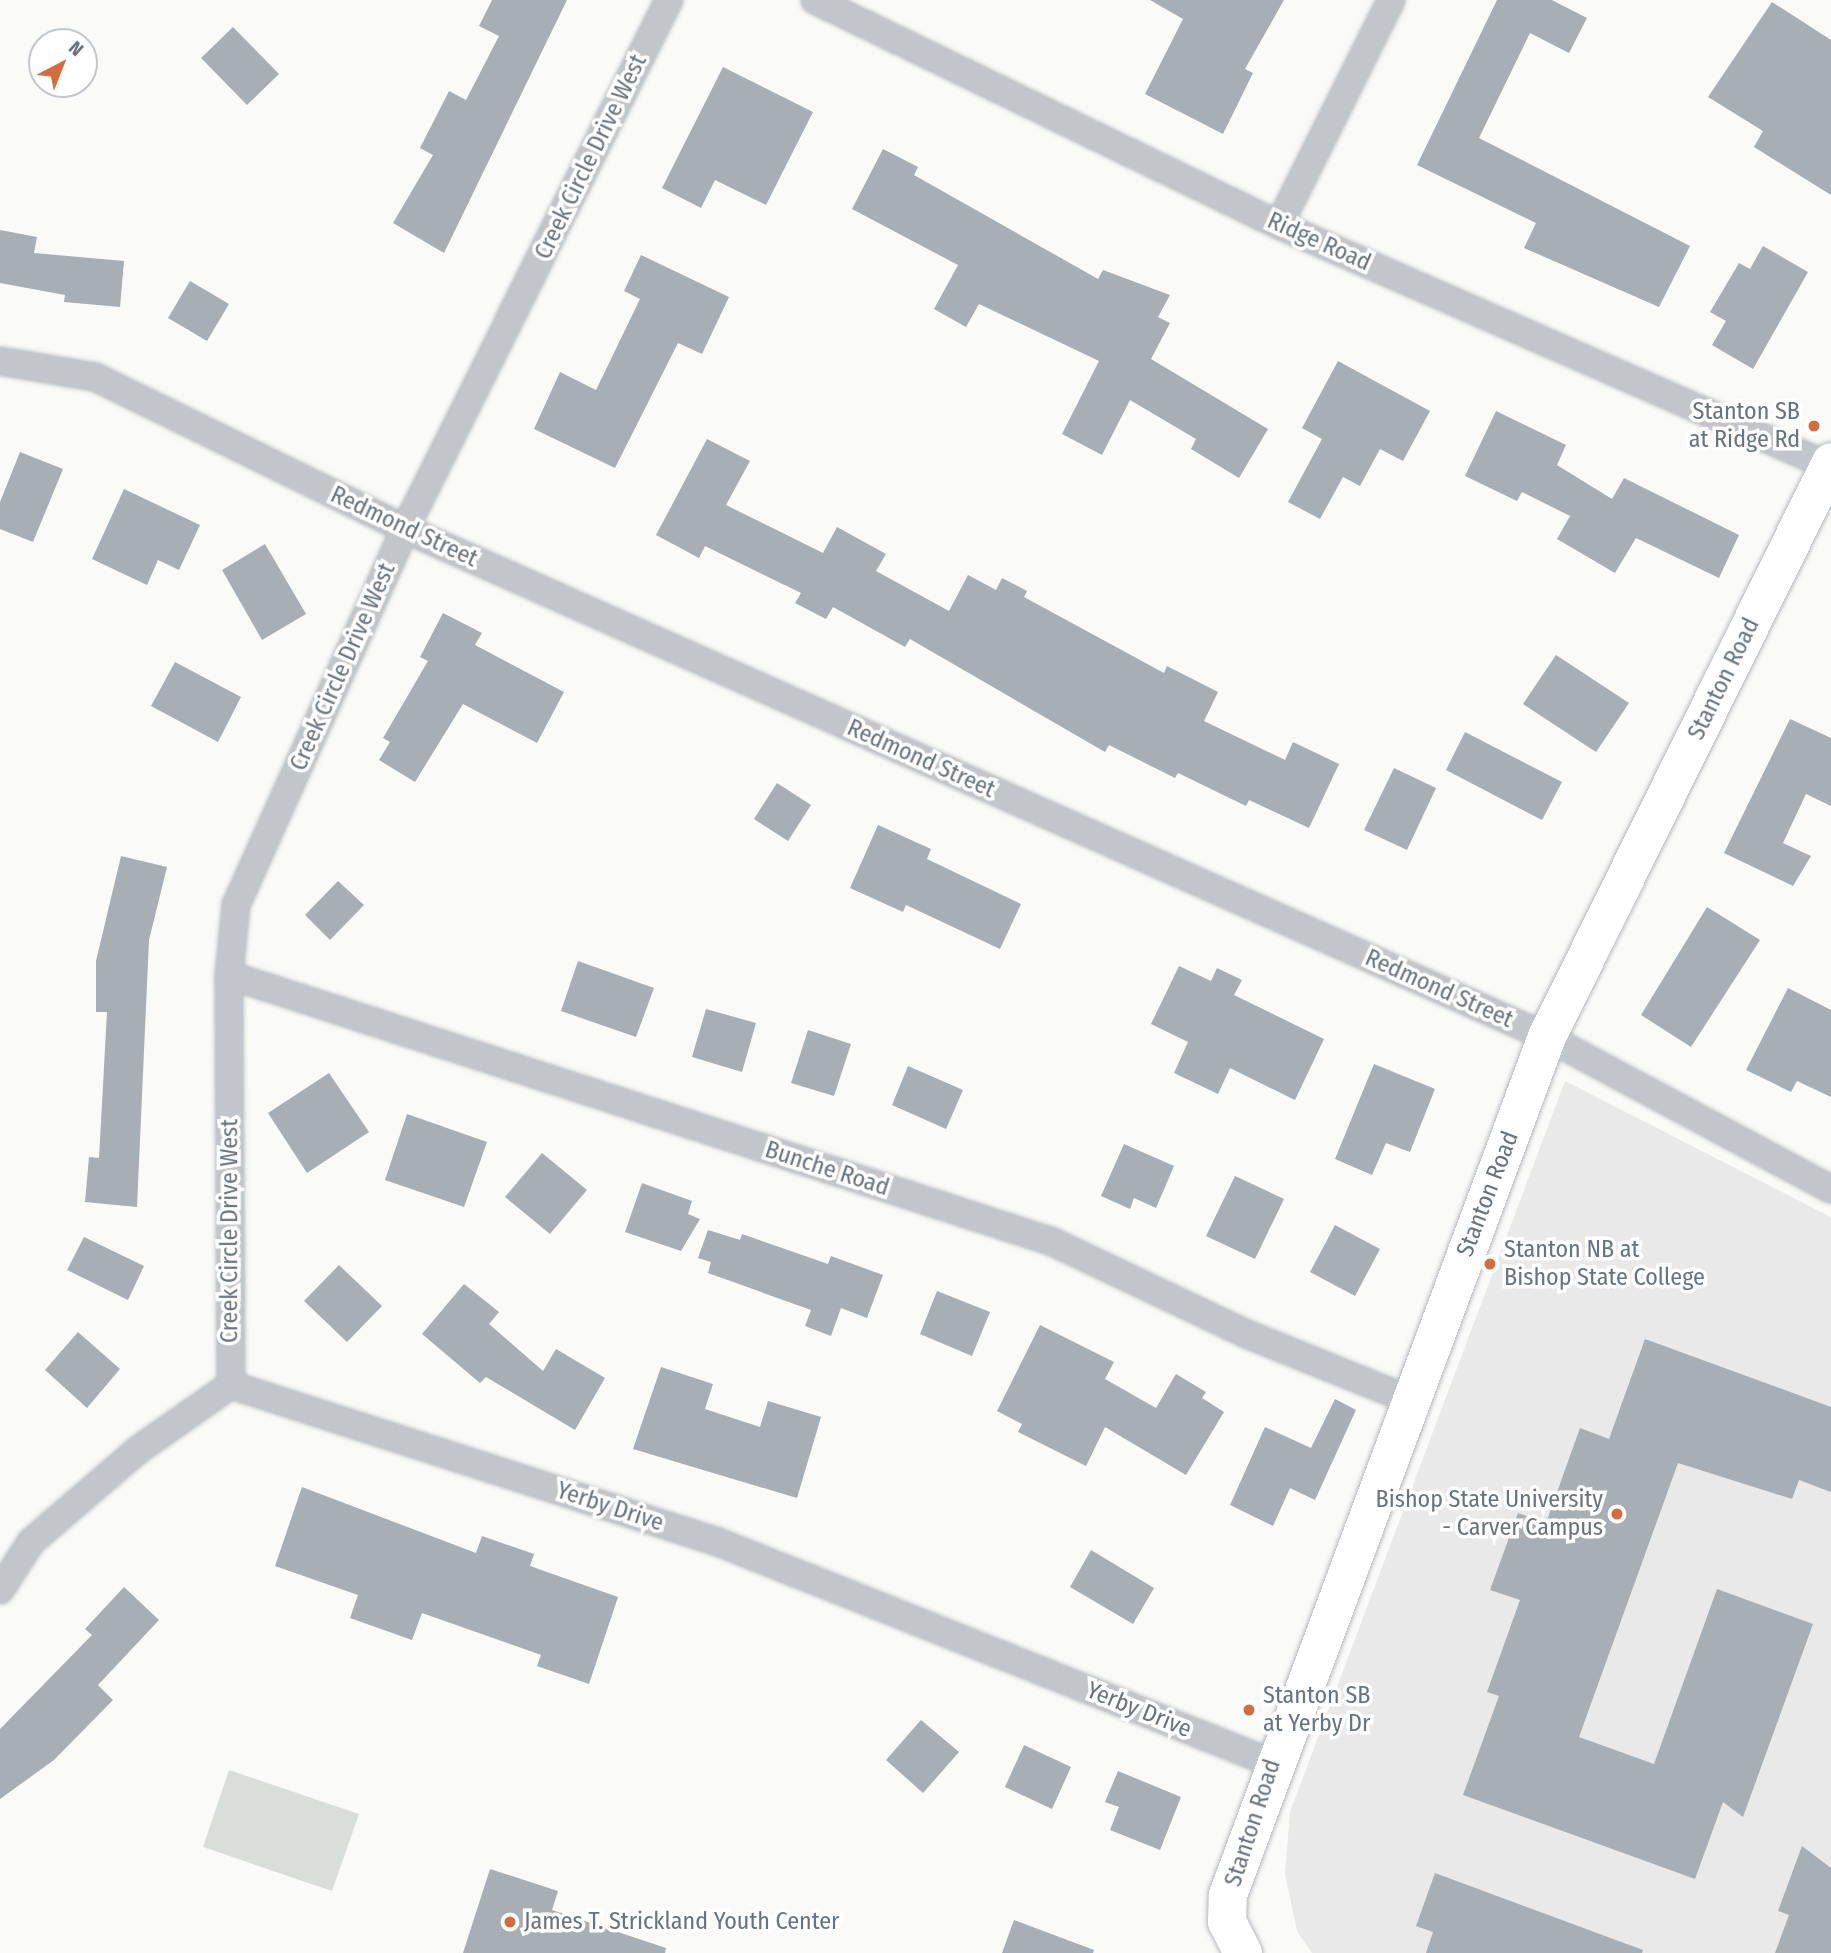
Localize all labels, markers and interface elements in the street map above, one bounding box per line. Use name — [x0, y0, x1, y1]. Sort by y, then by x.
north arrow — [28, 28, 98, 98]
text: N — [64, 36, 88, 61]
street label: Creek Circle Drive West — [529, 50, 653, 264]
street label: Ridge Road — [1263, 206, 1375, 278]
place label: Stanton SB at Ridge Rd — [1689, 398, 1800, 454]
marker: Stanton SB at Ridge Rd — [1806, 418, 1822, 434]
street label: Redmond Street — [326, 480, 482, 574]
street label: Creek Circle Drive West — [284, 559, 402, 775]
street label: Stanton Road — [1682, 613, 1766, 745]
street label: Redmond Street — [843, 714, 999, 804]
street label: Redmond Street — [1361, 944, 1517, 1034]
street label: Creek Circle Drive West — [216, 1119, 244, 1343]
street label: Stanton Road — [1451, 1127, 1525, 1261]
street label: Bunche Road — [761, 1135, 893, 1203]
place label: Stanton NB at Bishop State College — [1504, 1236, 1705, 1292]
marker: Stanton NB at Bishop State College — [1482, 1256, 1498, 1272]
street label: Yerby Drive — [553, 1476, 667, 1538]
place label: Bishop State University - Carver Campus — [1376, 1486, 1603, 1542]
marker: Bishop State University - Carver Campus — [1609, 1506, 1625, 1522]
street label: Yerby Drive — [1082, 1676, 1196, 1744]
place label: Stanton SB at Yerby Dr — [1263, 1682, 1370, 1738]
marker: Stanton SB at Yerby Dr — [1241, 1702, 1257, 1718]
street label: Stanton Road — [1219, 1756, 1287, 1890]
place label: James T. Strickland Youth Center — [524, 1908, 839, 1936]
marker: James T. Strickland Youth Center — [502, 1914, 518, 1930]

